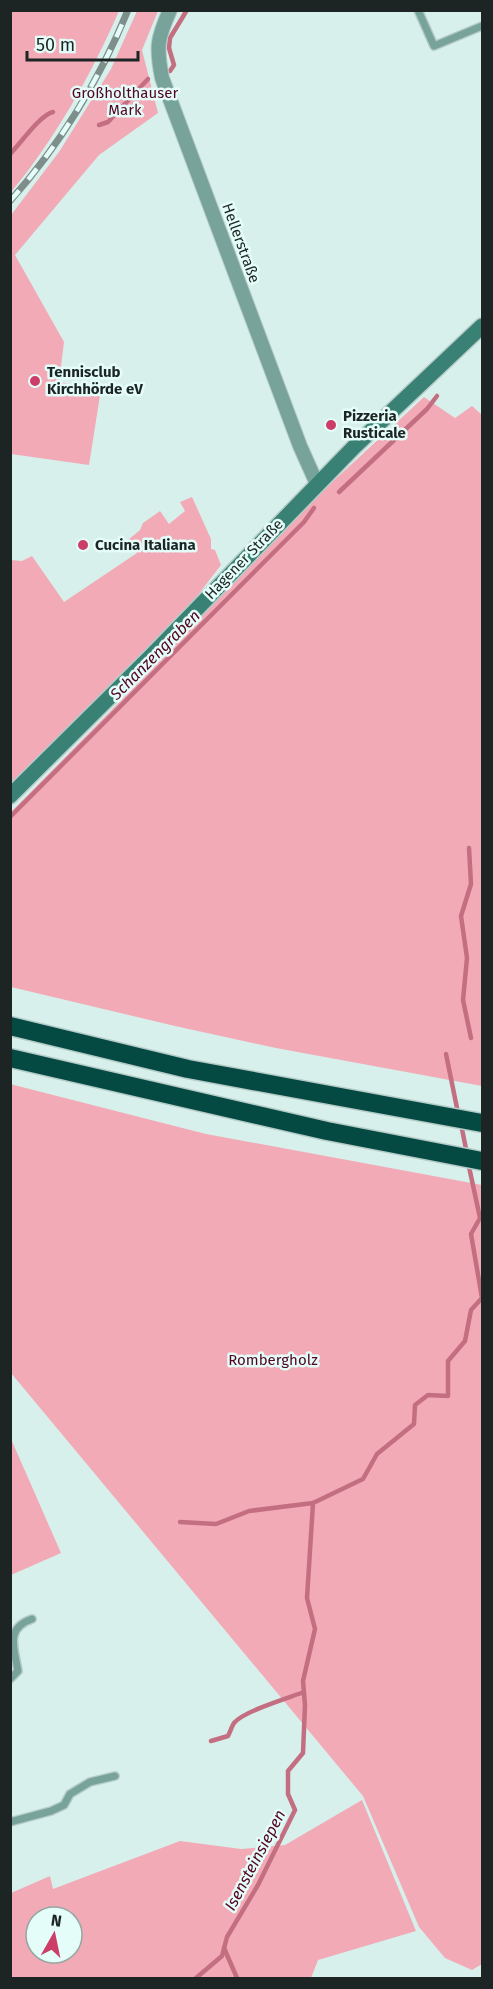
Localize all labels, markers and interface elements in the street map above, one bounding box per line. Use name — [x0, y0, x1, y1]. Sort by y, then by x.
scale bar — [27, 24, 138, 62]
text: 50 m — [36, 34, 75, 56]
park label: Großholthauser Mark — [72, 84, 178, 119]
street label: Hellerstraße — [218, 201, 264, 285]
place label: Tennisclub Kirchhörde eV — [47, 363, 143, 398]
marker: Tennisclub Kirchhörde eV — [28, 374, 42, 388]
place label: Pizzeria Rusticale — [343, 407, 406, 442]
marker: Pizzeria Rusticale — [324, 418, 338, 432]
street label: Hagener Straße — [201, 515, 287, 603]
place label: Cucina Italiana — [95, 536, 196, 554]
marker: Cucina Italiana — [76, 538, 90, 552]
water label: Schanzengraben — [105, 606, 204, 705]
park label: Rombergholz — [228, 1351, 318, 1369]
water label: Isensteinsiepen — [220, 1806, 290, 1914]
north arrow — [24, 1905, 84, 1965]
text: N — [50, 1910, 63, 1931]

